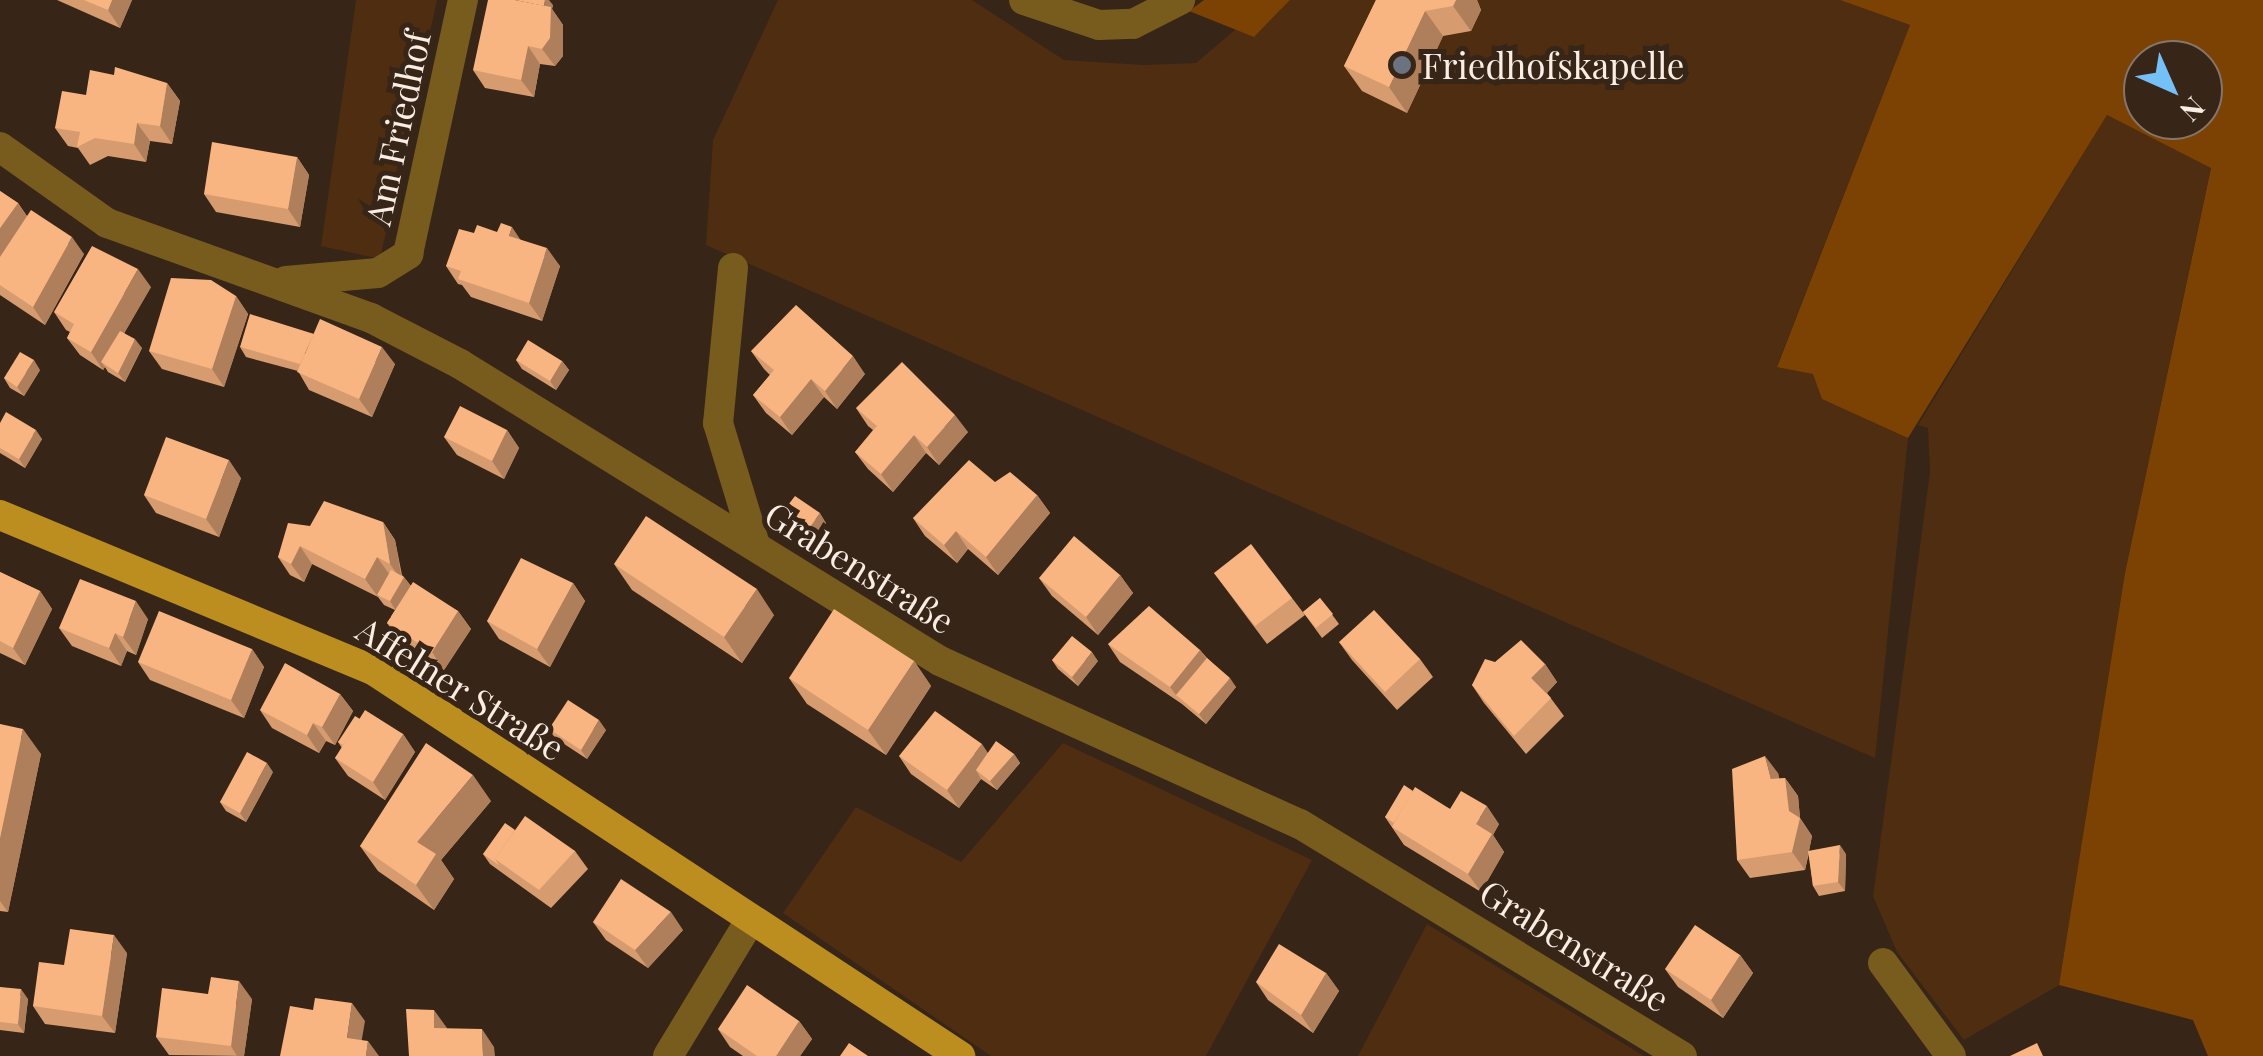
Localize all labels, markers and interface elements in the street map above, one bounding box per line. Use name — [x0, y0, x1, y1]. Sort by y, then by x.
street label: Am Friedhof — [356, 27, 438, 229]
north arrow — [2123, 40, 2223, 140]
place label: Friedhofskapelle — [1422, 44, 1685, 86]
marker: Friedhofskapelle — [1391, 54, 1413, 76]
text: N — [2173, 90, 2213, 130]
street label: Grabenstraße — [758, 492, 962, 642]
street label: Affelner Straße — [349, 607, 573, 769]
street label: Grabenstraße — [1473, 870, 1677, 1020]

